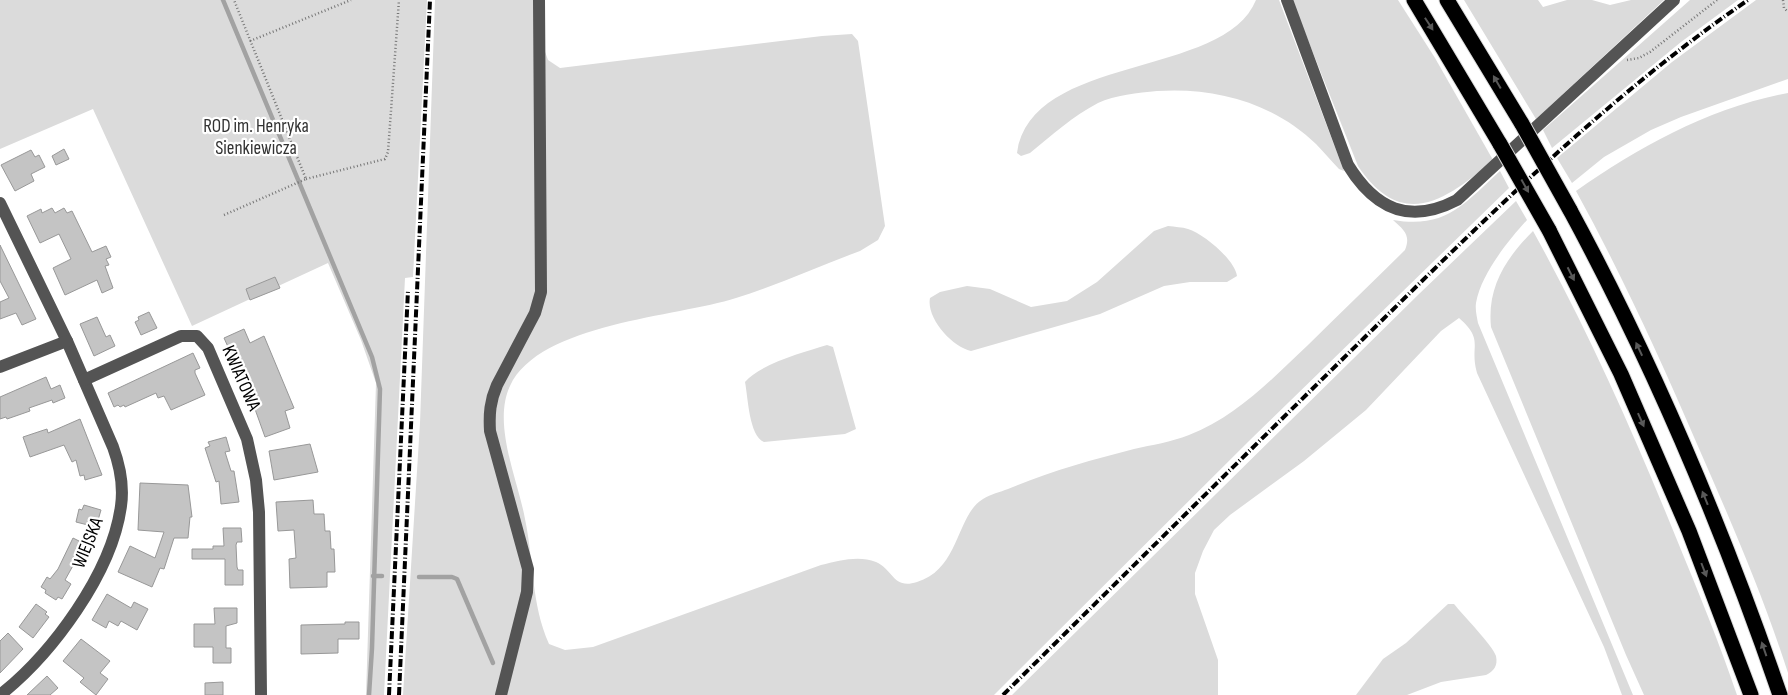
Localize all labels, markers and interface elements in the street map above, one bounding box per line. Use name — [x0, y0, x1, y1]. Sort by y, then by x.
one-way arrow — [1424, 17, 1434, 30]
one-way arrow — [1493, 74, 1501, 89]
park label: ROD im. Henryka Sienkiewicza — [203, 115, 309, 160]
one-way arrow — [1521, 179, 1529, 193]
one-way arrow — [1567, 267, 1575, 281]
street label: KWIATOWA — [216, 342, 266, 415]
one-way arrow — [1635, 342, 1643, 356]
one-way arrow — [1637, 413, 1645, 427]
one-way arrow — [1701, 490, 1709, 505]
street label: WIEJSKA — [67, 513, 109, 572]
one-way arrow — [1700, 563, 1708, 578]
one-way arrow — [1760, 641, 1768, 656]

